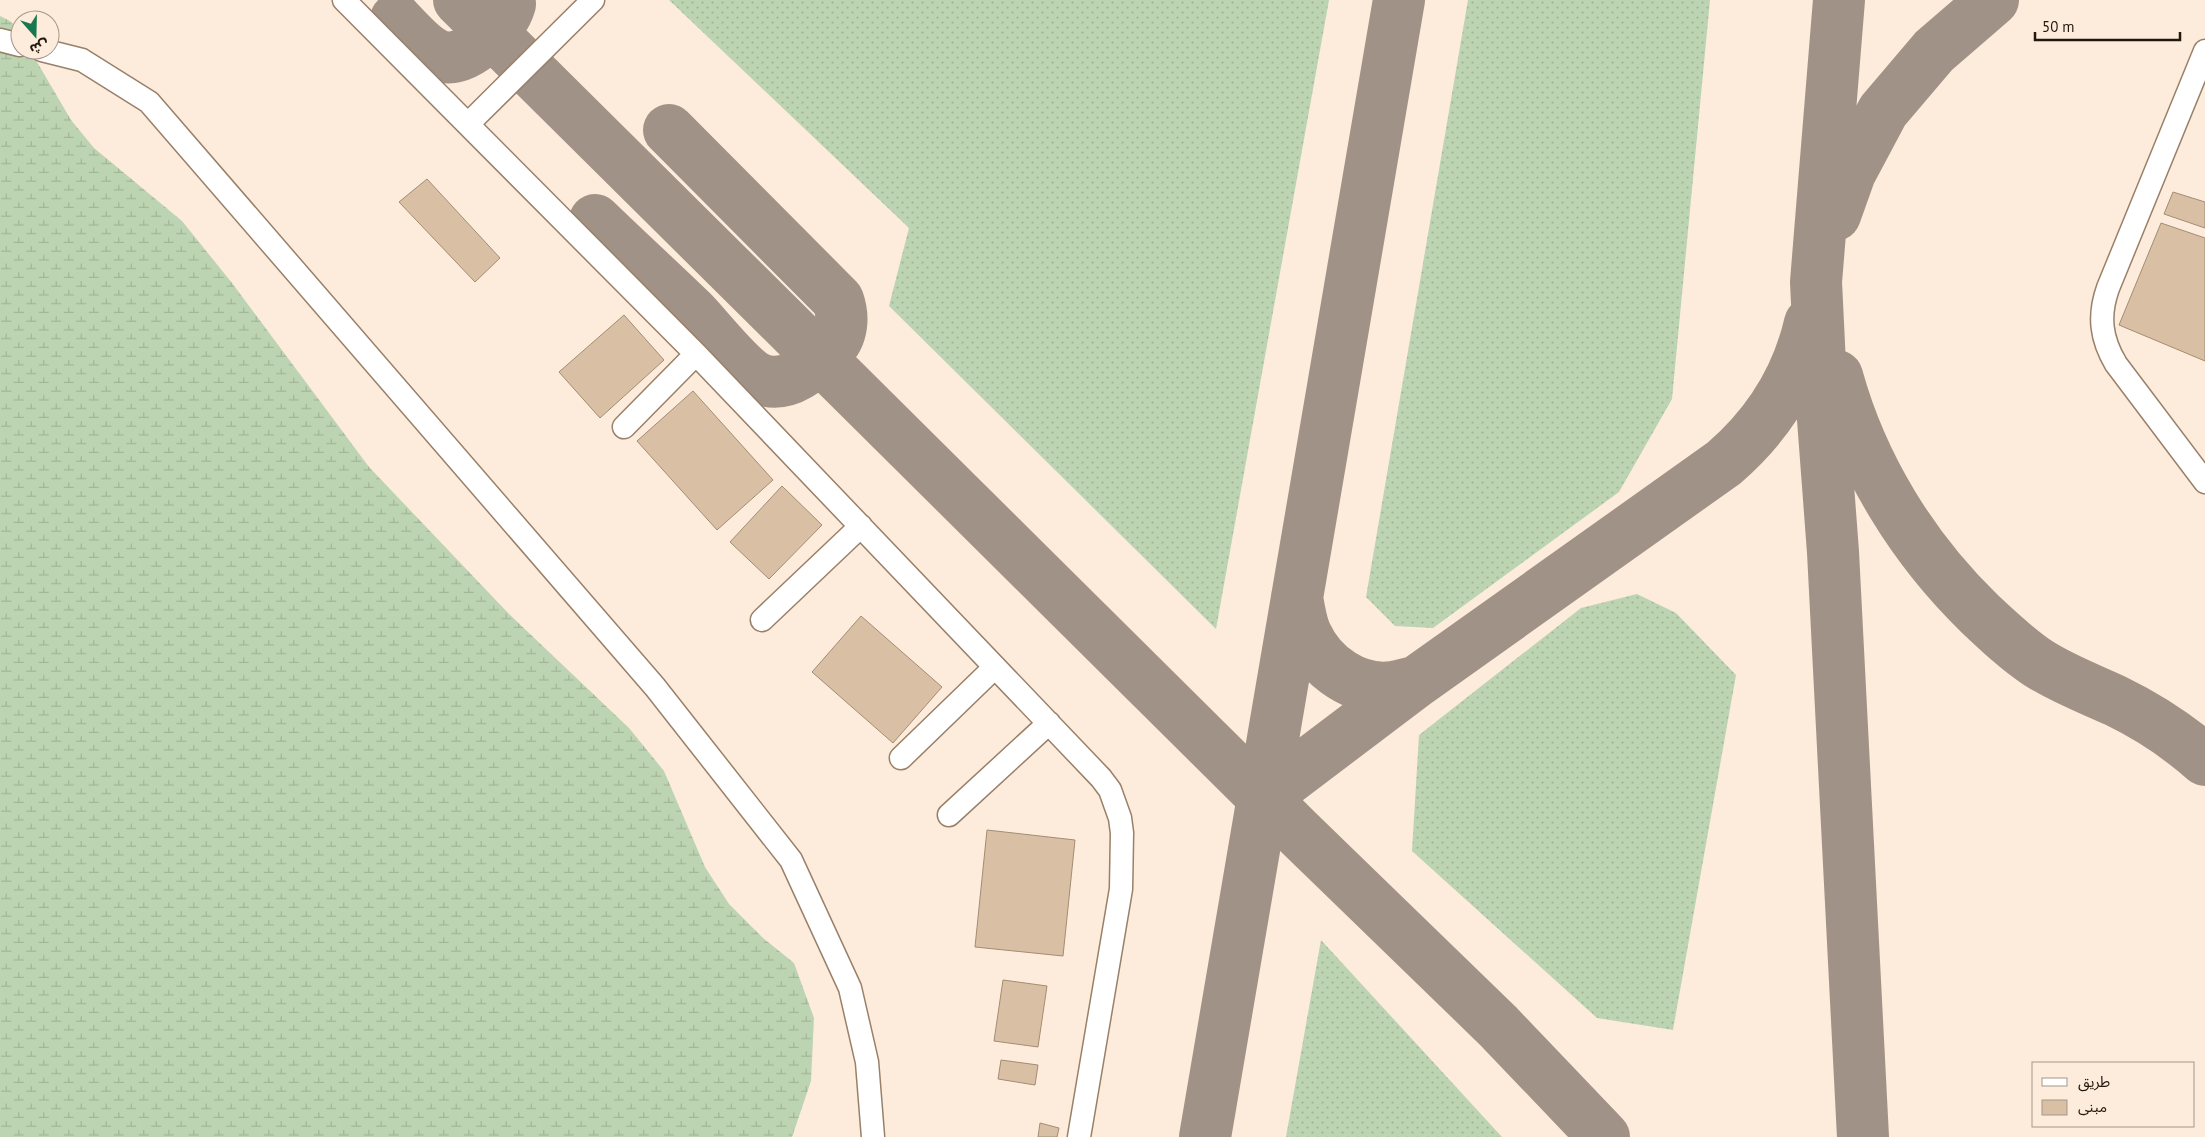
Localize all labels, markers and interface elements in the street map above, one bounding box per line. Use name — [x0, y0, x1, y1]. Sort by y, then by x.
north arrow — [10, 10, 60, 60]
scale bar — [2035, 10, 2180, 42]
text: 50 m — [2042, 17, 2075, 36]
text: ش — [27, 35, 52, 59]
legend — [2032, 1062, 2195, 1127]
text: طريق — [2078, 1072, 2110, 1092]
text: مبنى — [2078, 1097, 2107, 1116]

